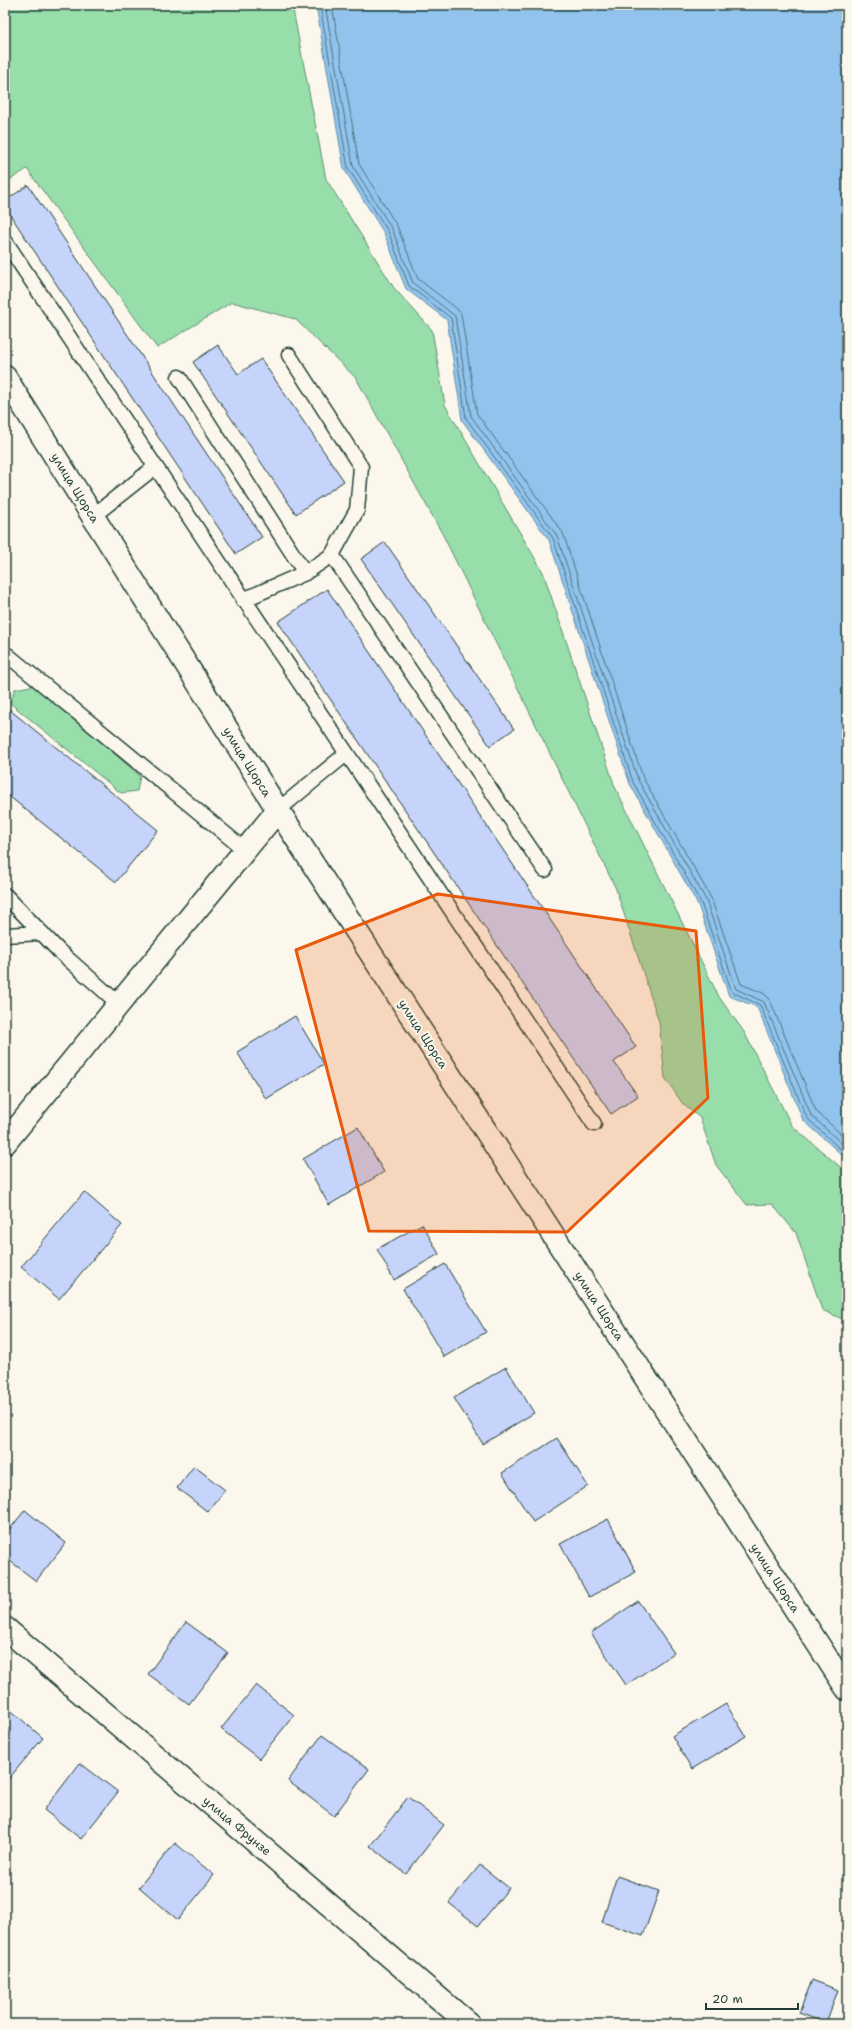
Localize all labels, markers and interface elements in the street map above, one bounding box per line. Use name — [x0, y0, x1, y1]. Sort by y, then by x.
street label: улица Щорса — [47, 450, 103, 526]
street label: улица Щорса — [219, 724, 275, 800]
street label: улица Щорса — [395, 996, 452, 1072]
street label: улица Щорса — [571, 1268, 628, 1344]
street label: улица Щорса — [747, 1540, 804, 1616]
street label: улица Фрунзе — [200, 1793, 275, 1859]
scale bar — [706, 1985, 798, 2011]
text: 20 m — [712, 1991, 743, 2007]

